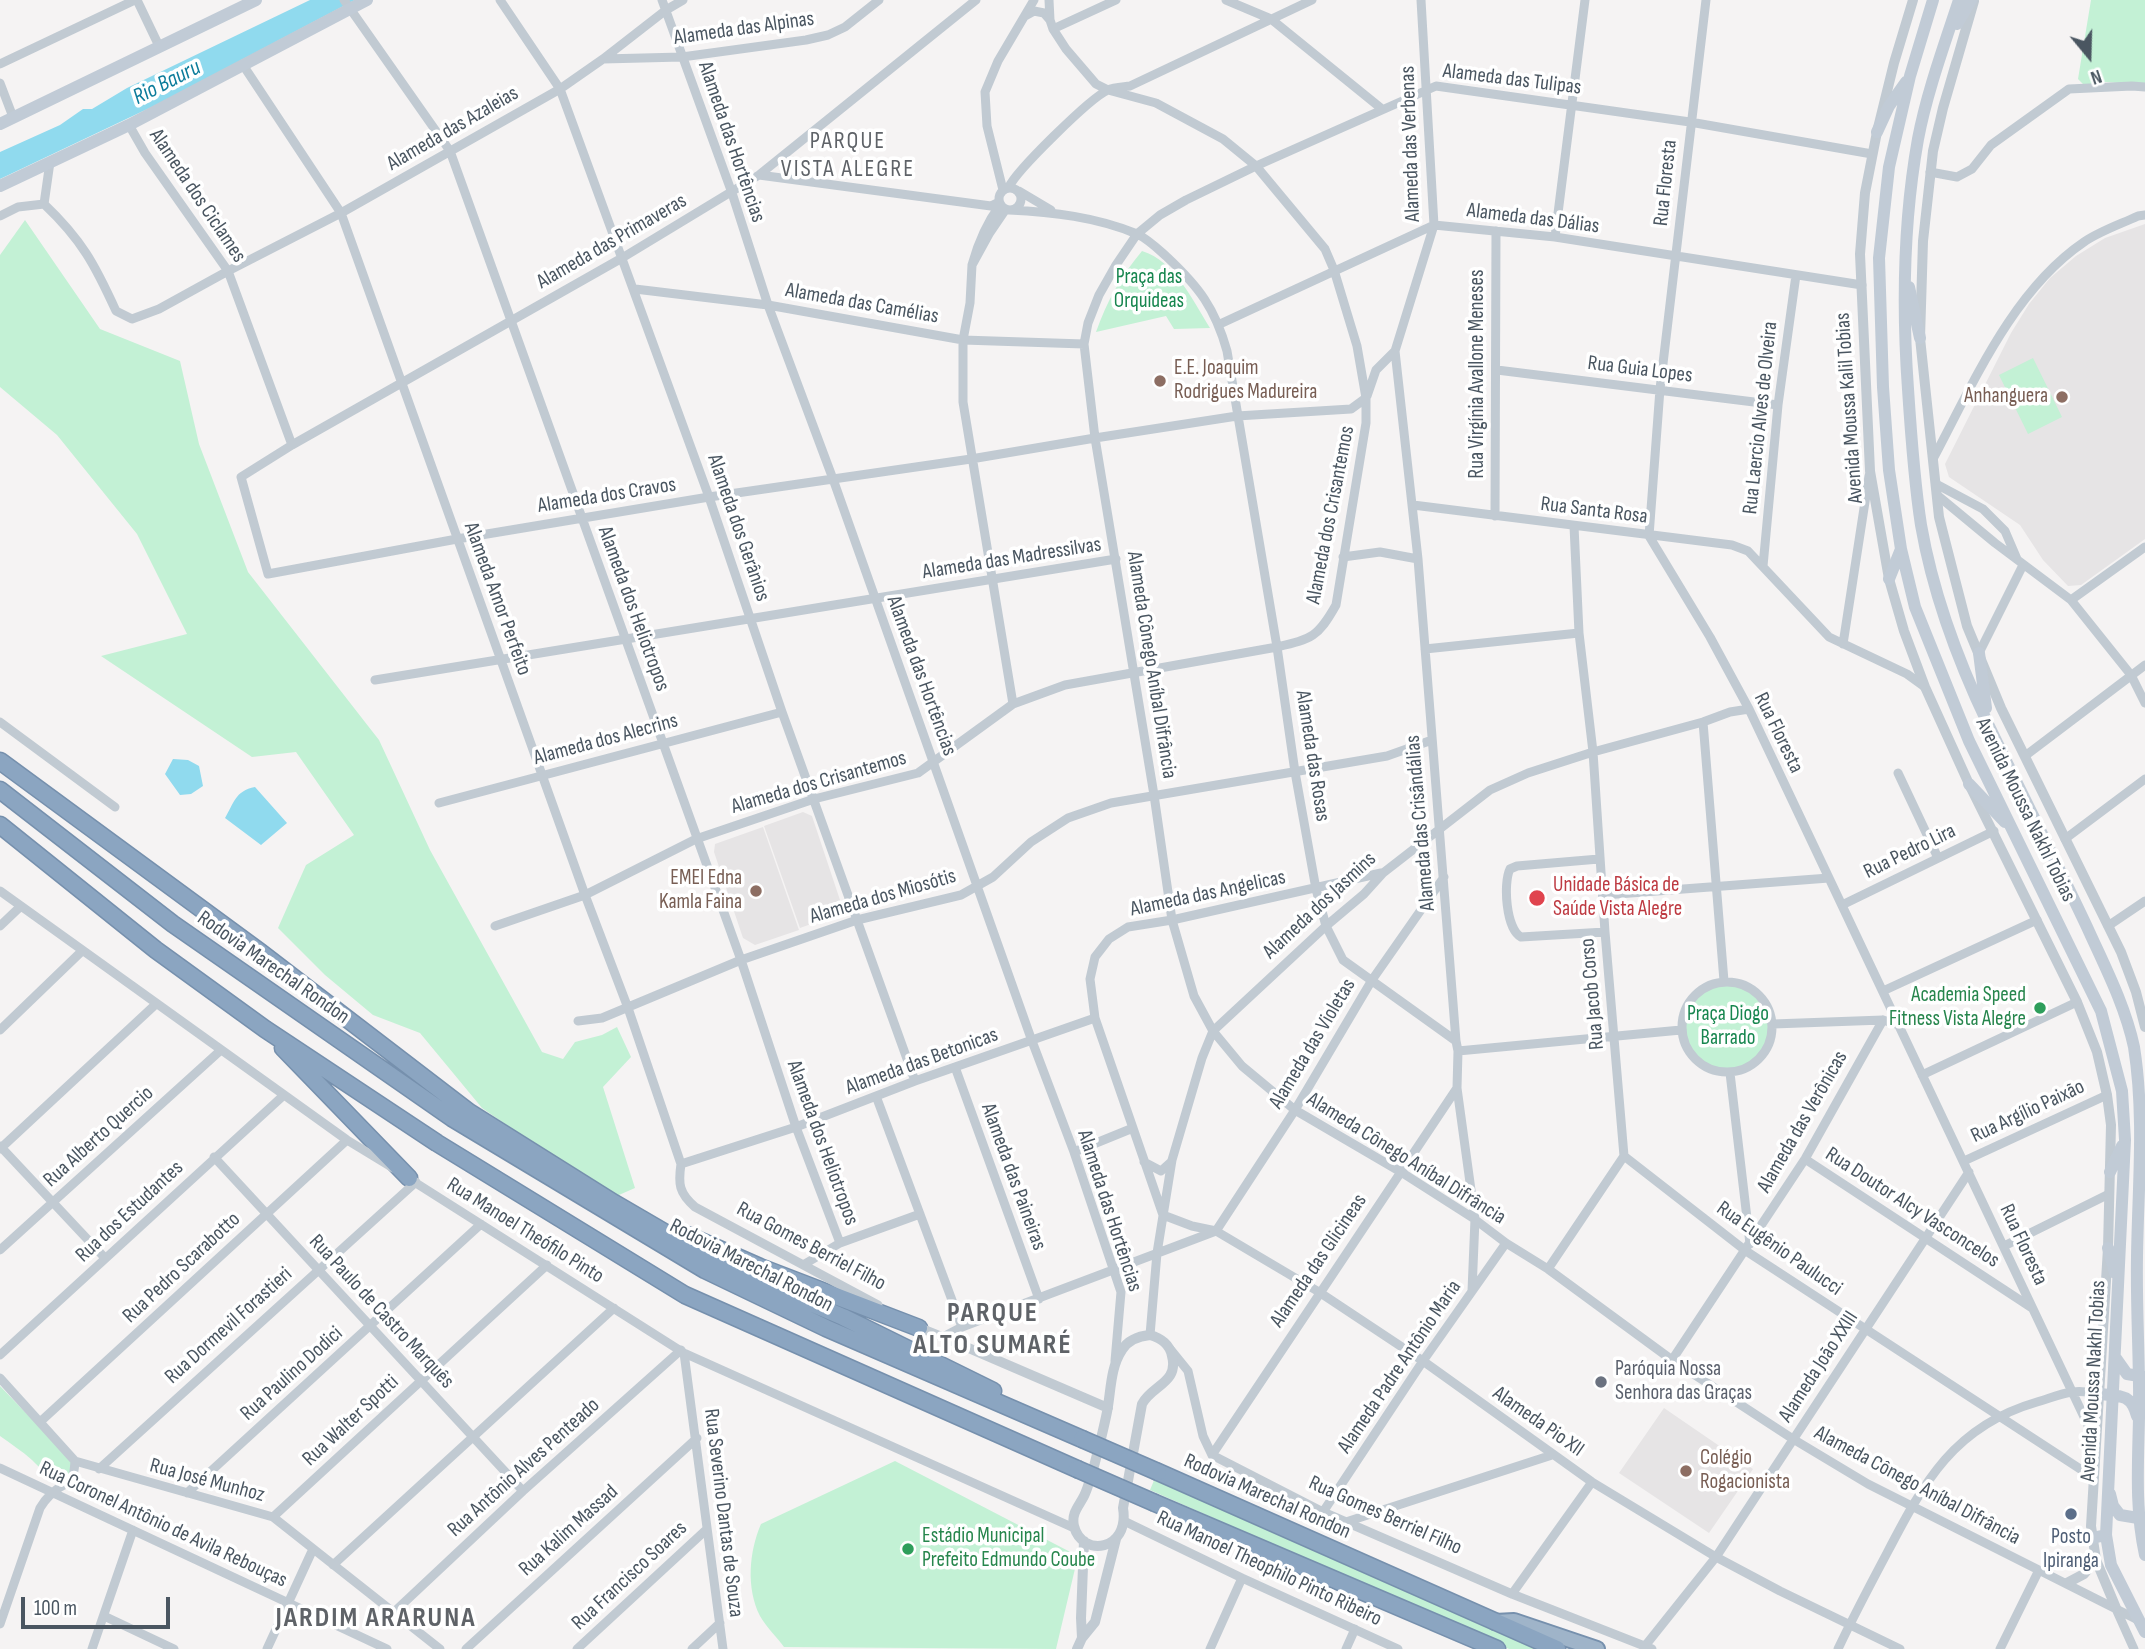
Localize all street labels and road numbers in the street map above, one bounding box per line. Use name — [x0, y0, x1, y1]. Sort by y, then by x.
street label: Alameda das Alpinas — [672, 7, 816, 51]
street label: Alameda das Hortências — [692, 58, 770, 226]
street label: Alameda das Tulipas — [1441, 59, 1583, 101]
street label: Alameda das Verbenas — [1396, 66, 1426, 222]
street label: Alameda das Azaleias — [383, 81, 523, 177]
street label: Alameda dos Ciclames — [143, 124, 251, 268]
street label: Rua Floresta — [1649, 139, 1683, 227]
street label: Alameda das Primaveras — [533, 189, 691, 295]
street label: Alameda das Dálias — [1465, 198, 1601, 240]
street label: Rua Virgínia Avallone Meneses — [1465, 269, 1491, 479]
street label: Alameda das Camélias — [784, 278, 940, 330]
street label: Avenida Moussa Kalil Tobias — [1831, 312, 1869, 504]
street label: Rua Laercio Alves de Olveira — [1738, 320, 1784, 516]
street label: Rua Guia Lopes — [1586, 351, 1694, 389]
street label: Alameda dos Crisantemos — [1301, 424, 1361, 606]
street label: Alameda dos Gerânios — [701, 451, 775, 605]
street label: Alameda dos Cravos — [536, 473, 678, 519]
street label: Rua Santa Rosa — [1539, 492, 1649, 530]
street label: Alameda Amor Perfeito — [458, 519, 536, 679]
street label: Alameda dos Heliotropos — [591, 523, 675, 695]
street label: Alameda das Madressilvas — [921, 532, 1103, 586]
street label: Alameda Cônego Aníbal Difrância — [1121, 550, 1181, 780]
street label: Alameda das Hortências — [880, 593, 962, 759]
street label: Alameda das Rosas — [1289, 689, 1335, 823]
street label: Rua Floresta — [1748, 689, 1808, 777]
street label: Alameda dos Alecrins — [531, 709, 681, 771]
street label: Avenida Moussa Nakhl Tobias — [1970, 714, 2080, 906]
street label: Alameda das Crisândálias — [1401, 734, 1441, 912]
street label: Alameda dos Crisantemos — [729, 746, 909, 820]
street label: Rua Pedro Lira — [1860, 819, 1960, 885]
street label: Alameda dos Jasmins — [1258, 847, 1382, 965]
street label: Alameda dos Miosótis — [807, 864, 959, 930]
street label: Alameda das Angelicas — [1128, 865, 1288, 923]
street label: Rodovia Marechal Rondon — [192, 906, 354, 1030]
street label: Rua Jacob Corso — [1576, 937, 1610, 1051]
street label: Alameda das Violetas — [1264, 974, 1362, 1114]
street label: Alameda das Betonicas — [842, 1023, 1002, 1101]
street label: Alameda das Verônicas — [1752, 1047, 1854, 1197]
street label: Alameda dos Heliotropos — [780, 1057, 864, 1229]
street label: Rua Argílio Paixão — [1967, 1075, 2089, 1149]
street label: Rua Alberto Quercio — [39, 1081, 159, 1193]
street label: Alameda Cônego Aníbal Difrância — [1302, 1087, 1510, 1231]
street label: Alameda das Paineiras — [975, 1100, 1051, 1254]
street label: Alameda das Hortências — [1071, 1127, 1147, 1295]
street label: Rua Doutor Alcy Vasconcelos — [1820, 1142, 2004, 1274]
street label: Rua dos Estudantes — [71, 1156, 189, 1268]
street label: Rua Manoel Theófilo Pinto — [442, 1173, 608, 1289]
street label: Alameda das Glicineas — [1265, 1190, 1373, 1332]
street label: Rua Eugênio Paulucci — [1711, 1196, 1847, 1302]
street label: Rua Gomes Berriel Filho — [732, 1197, 890, 1297]
street label: Rua Floresta — [1993, 1200, 2053, 1290]
street label: Rua Pedro Scarabotto — [118, 1207, 246, 1329]
street label: Rodovia Marechal Rondon — [665, 1214, 837, 1318]
street label: Rua Paulo de Castro Marquês — [303, 1230, 459, 1394]
street label: Rua Dormevil Forastieri — [160, 1262, 298, 1390]
street label: Alameda Padre Antônio Maria — [1333, 1276, 1467, 1458]
street label: Avenida Moussa Nakhl Tobias — [2076, 1280, 2112, 1482]
street label: Alameda João XXIII — [1774, 1307, 1864, 1427]
street label: Rua Paulino Dodici — [236, 1322, 348, 1426]
street label: Rua Walter Spotti — [298, 1370, 404, 1472]
street label: Alameda Pio XII — [1488, 1381, 1588, 1463]
street label: Rua Antônio Alves Penteado — [443, 1393, 605, 1543]
street label: Rua Severino Dantas de Souza — [698, 1407, 748, 1619]
street label: Alameda Cônego Aníbal Difrância — [1810, 1421, 2024, 1551]
street label: Rodovia Marechal Rondon — [1180, 1449, 1354, 1545]
street label: Rua José Munhoz — [147, 1454, 267, 1508]
street label: Rua Coronel Antônio de Avila Rebouças — [35, 1456, 291, 1594]
street label: Rua Gomes Berriel Filho — [1304, 1471, 1466, 1561]
street label: Rua Kalim Massad — [514, 1480, 624, 1582]
street label: Rua Manoel Theophilo Pinto Ribeiro — [1153, 1506, 1385, 1632]
street label: Rua Francisco Soares — [567, 1516, 693, 1636]

